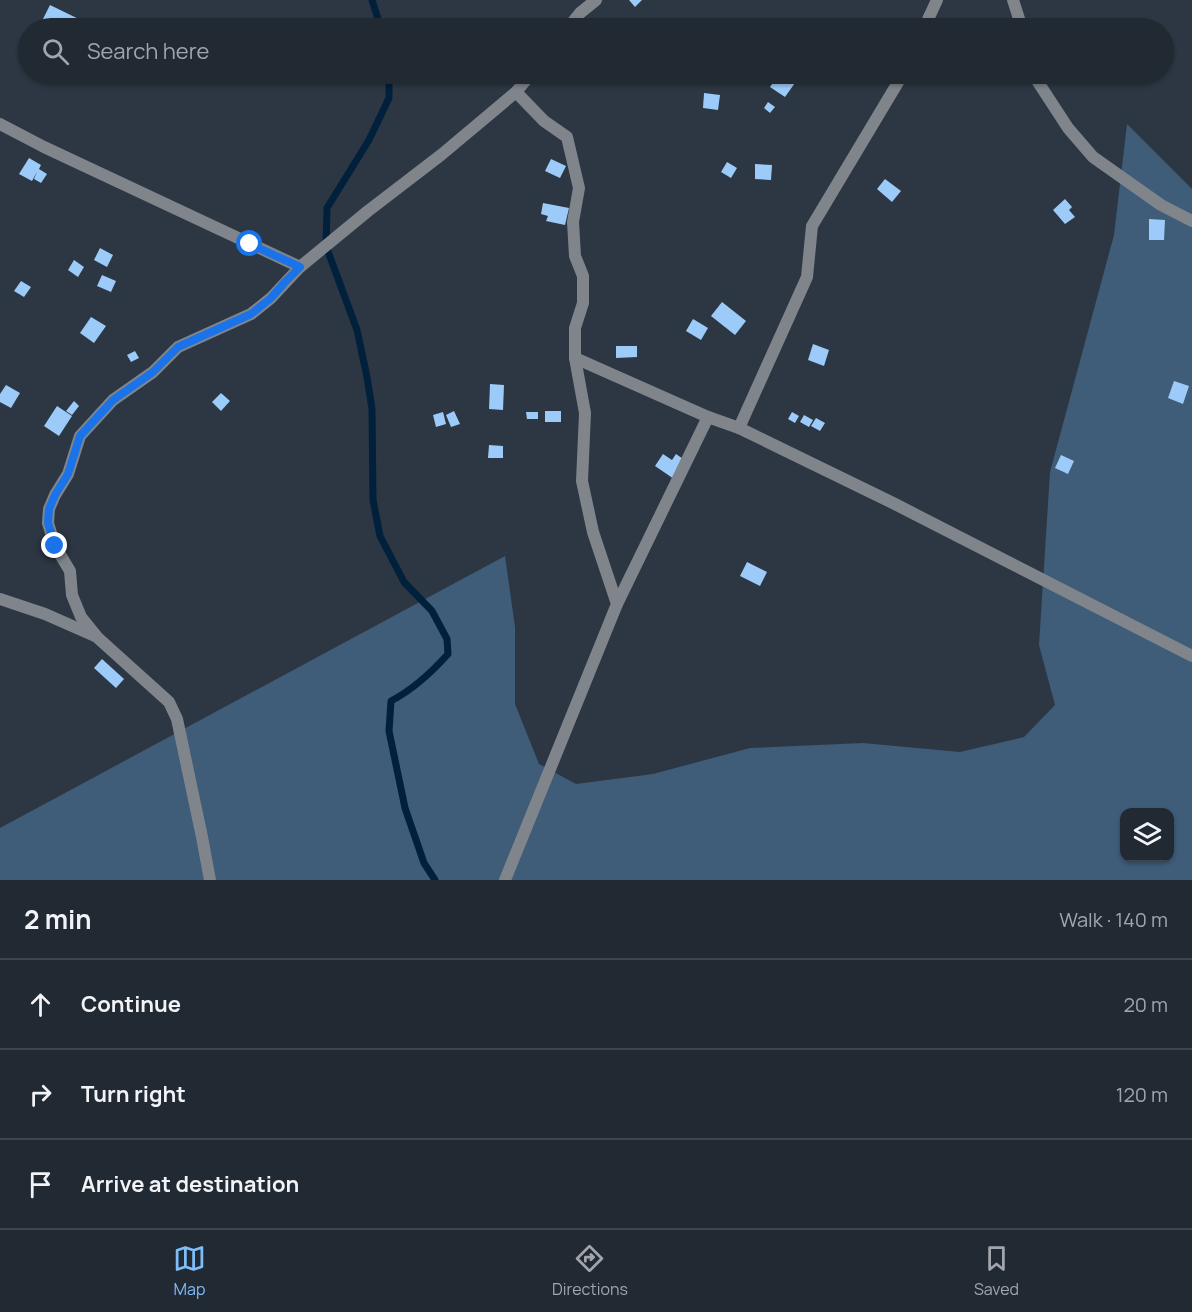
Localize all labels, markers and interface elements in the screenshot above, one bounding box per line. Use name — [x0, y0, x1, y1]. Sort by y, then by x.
search box — [18, 18, 1174, 84]
icon: search — [39, 35, 72, 68]
text: Search here — [87, 36, 209, 66]
route start — [236, 230, 262, 256]
route end — [41, 532, 67, 558]
map controls — [1120, 808, 1174, 862]
button: layers — [1120, 808, 1174, 862]
text: 2 min — [24, 901, 92, 937]
text: Walk · 140 m — [1059, 906, 1168, 933]
icon: ahead — [24, 988, 57, 1021]
text: Continue — [81, 989, 181, 1019]
text: 20 m — [1123, 991, 1168, 1018]
icon: right — [24, 1078, 57, 1111]
text: Turn right — [81, 1079, 186, 1109]
text: 120 m — [1116, 1081, 1168, 1108]
icon: arrive — [24, 1168, 57, 1201]
text: Arrive at destination — [81, 1169, 299, 1199]
tab: Map — [173, 1242, 206, 1300]
tab: Directions — [552, 1242, 628, 1300]
tab: Saved — [974, 1242, 1019, 1300]

